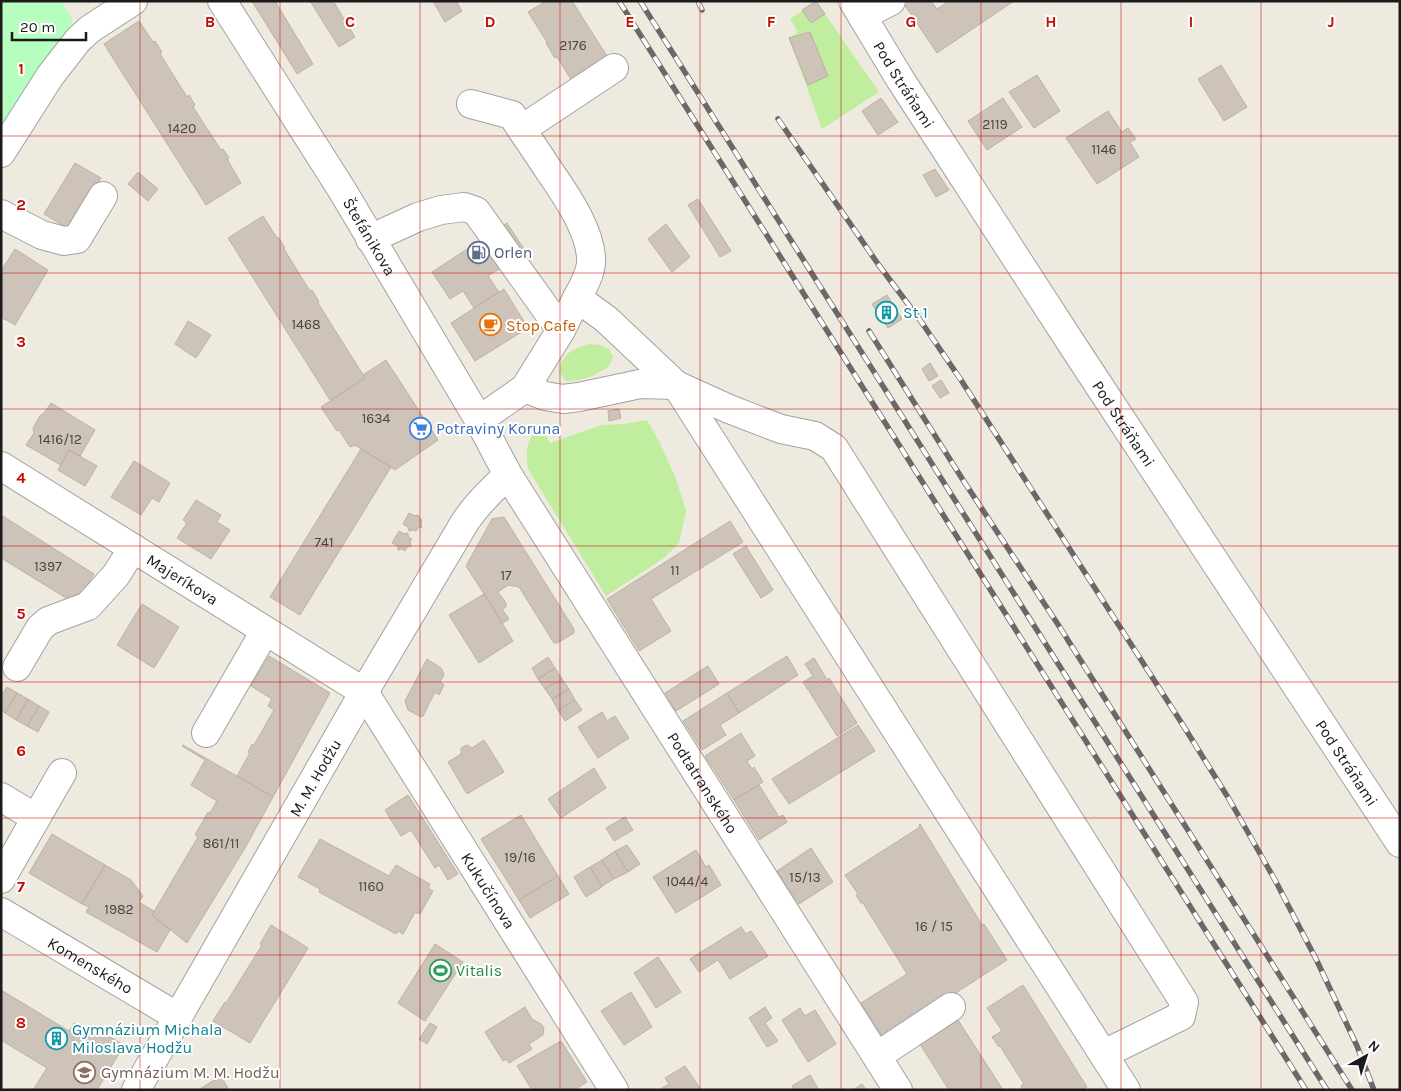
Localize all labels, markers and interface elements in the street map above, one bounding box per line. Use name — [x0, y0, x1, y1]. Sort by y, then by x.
scale bar — [12, 10, 86, 42]
text: B — [205, 12, 215, 31]
text: C — [345, 12, 355, 31]
text: D — [485, 12, 496, 31]
text: E — [625, 12, 635, 31]
text: F — [767, 12, 776, 31]
text: G — [906, 12, 916, 31]
text: H — [1045, 12, 1057, 31]
text: I — [1189, 12, 1193, 31]
text: J — [1327, 12, 1335, 31]
text: 20 m — [20, 18, 55, 36]
house number: 2176 — [559, 37, 587, 54]
street label: Pod Stráňami — [869, 38, 938, 132]
text: 1 — [18, 59, 24, 78]
house number: 2119 — [982, 116, 1008, 133]
house number: 1420 — [168, 120, 196, 137]
house number: 1146 — [1091, 141, 1117, 158]
street label: Štefánikova — [339, 194, 400, 279]
text: 2 — [16, 195, 26, 214]
fuel station icon: Orlen — [466, 240, 490, 264]
place label: Orlen — [494, 243, 532, 262]
building icon: St 1 — [875, 300, 899, 324]
place label: St 1 — [903, 303, 928, 322]
cafe icon: Stop Cafe — [478, 313, 502, 337]
house number: 1468 — [291, 316, 321, 333]
place label: Stop Cafe — [506, 316, 576, 335]
text: 3 — [16, 332, 26, 351]
street label: Pod Stráňami — [1088, 377, 1159, 471]
house number: 1634 — [362, 410, 391, 427]
supermarket icon: Potraviny Koruna — [408, 416, 432, 440]
place label: Potraviny Koruna — [436, 419, 560, 438]
house number: 1416/12 — [38, 431, 82, 448]
text: 4 — [16, 468, 26, 487]
house number: 741 — [314, 534, 334, 551]
street label: Majeríkova — [143, 550, 222, 609]
house number: 1397 — [34, 558, 62, 575]
house number: 11 — [670, 562, 680, 579]
house number: 17 — [500, 567, 512, 584]
text: 5 — [16, 604, 26, 623]
street label: Pod Stráňami — [1311, 716, 1382, 810]
street label: Podtatranského — [663, 729, 742, 837]
street label: M. M. Hodžu — [286, 736, 345, 820]
text: 6 — [16, 741, 26, 760]
house number: 861/11 — [203, 835, 239, 852]
street label: Kukučínova — [457, 849, 519, 932]
house number: 19/16 — [504, 849, 536, 866]
house number: 15/13 — [789, 869, 821, 886]
house number: 1044/4 — [666, 873, 708, 890]
text: 7 — [17, 877, 25, 896]
house number: 1160 — [358, 878, 384, 895]
house number: 1982 — [104, 901, 134, 918]
house number: 16 / 15 — [915, 918, 953, 935]
street label: Komenského — [44, 933, 136, 998]
sports icon: Vitalis — [428, 958, 452, 982]
place label: Vitalis — [456, 961, 502, 980]
text: 8 — [16, 1013, 26, 1032]
place label: Gymnázium Michala Miloslava Hodžu — [72, 1020, 222, 1057]
building icon: Gymnázium Michala Miloslava Hodžu — [44, 1026, 68, 1050]
north arrow — [1341, 1031, 1391, 1081]
text: N — [1365, 1037, 1383, 1056]
school or university icon: Gymnázium M. M. Hodžu — [73, 1060, 97, 1084]
place label: Gymnázium M. M. Hodžu — [101, 1063, 280, 1082]

